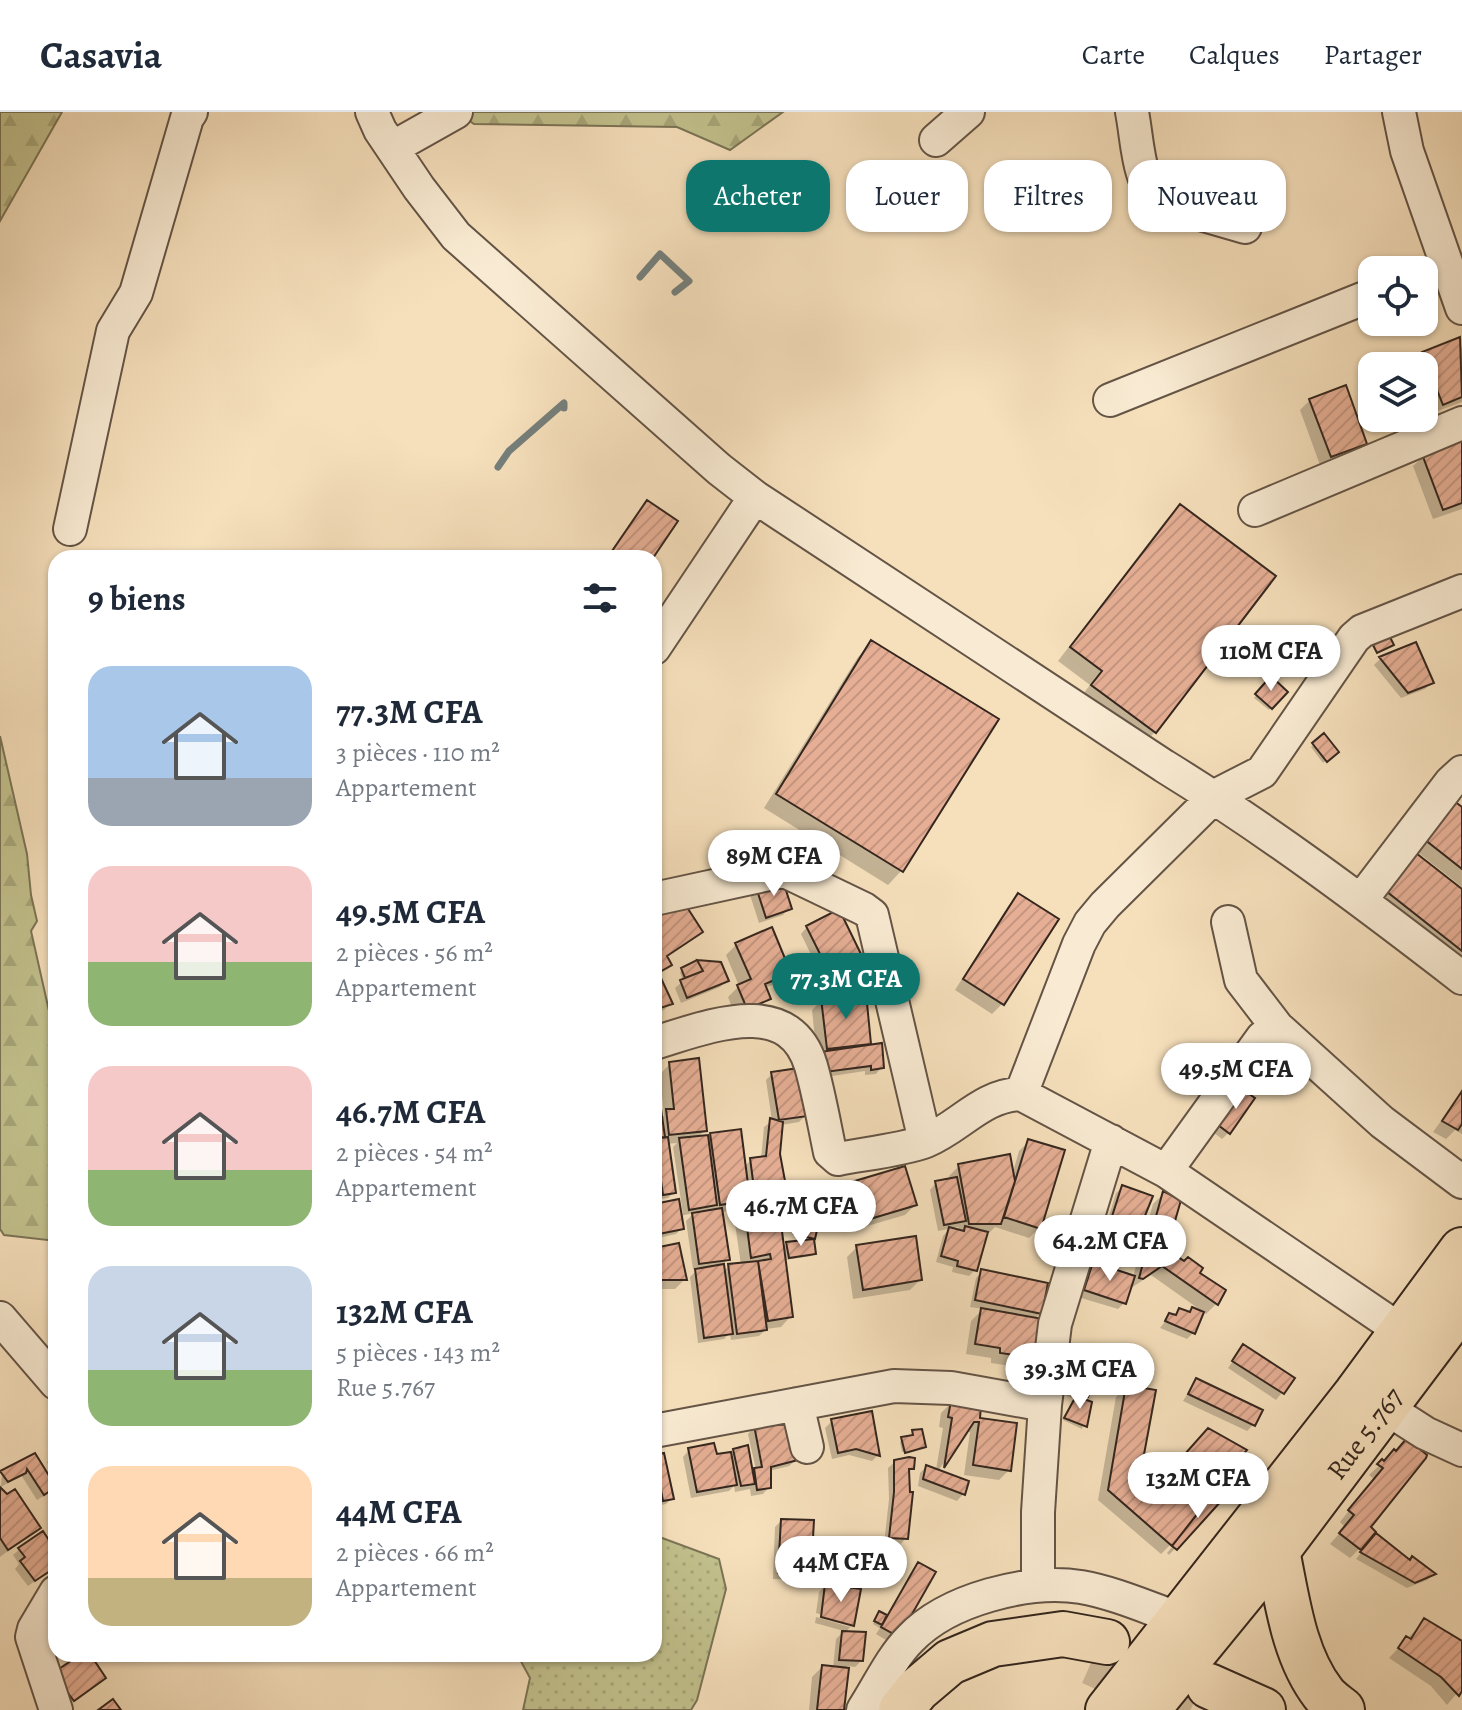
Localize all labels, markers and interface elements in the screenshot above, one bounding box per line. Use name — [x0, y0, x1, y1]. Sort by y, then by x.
text: Casavia — [40, 29, 162, 81]
text: Carte — [1082, 36, 1145, 74]
text: Calques — [1189, 36, 1280, 74]
text: Partager — [1324, 36, 1422, 74]
chip: Acheter — [686, 160, 830, 232]
chip: Louer — [846, 160, 968, 232]
chip: Filtres — [984, 160, 1112, 232]
chip: Nouveau — [1128, 160, 1286, 232]
map controls — [1358, 256, 1438, 432]
button: locate — [1358, 256, 1438, 336]
button: layers — [1358, 352, 1438, 432]
text: 9 biens — [88, 575, 186, 622]
icon: filters — [578, 576, 622, 620]
pin: 110M CFA — [1188, 625, 1354, 693]
text: 110M CFA — [1219, 633, 1323, 668]
text: 77.3M CFA — [336, 688, 483, 735]
icon: home — [152, 698, 248, 794]
text: 3 pièces · 110 m² — [336, 735, 500, 770]
text: Appartement — [336, 770, 477, 805]
pin: 89M CFA — [700, 830, 848, 898]
text: 89M CFA — [726, 838, 822, 873]
text: 49.5M CFA — [336, 888, 485, 935]
icon: home — [152, 898, 248, 994]
text: 2 pièces · 56 m² — [336, 935, 493, 970]
pin: 77.3M CFA — [754, 953, 938, 1021]
text: 77.3M CFA — [790, 961, 902, 996]
text: Appartement — [336, 970, 477, 1005]
pin: 49.5M CFA — [1144, 1043, 1328, 1111]
text: 49.5M CFA — [1179, 1051, 1293, 1086]
text: 46.7M CFA — [336, 1088, 485, 1135]
icon: home — [152, 1098, 248, 1194]
text: 2 pièces · 54 m² — [336, 1135, 493, 1170]
text: Appartement — [336, 1170, 477, 1205]
pin: 46.7M CFA — [709, 1180, 893, 1248]
text: 46.7M CFA — [744, 1188, 858, 1223]
pin: 64.2M CFA — [1018, 1215, 1202, 1283]
text: 64.2M CFA — [1052, 1223, 1168, 1258]
text: 132M CFA — [336, 1288, 473, 1335]
icon: home — [152, 1298, 248, 1394]
text: 5 pièces · 143 m² — [336, 1335, 500, 1370]
pin: 39.3M CFA — [988, 1343, 1172, 1411]
text: 39.3M CFA — [1023, 1351, 1137, 1386]
text: Rue 5.767 — [336, 1370, 435, 1405]
street label: Rue 5.767 — [1318, 1380, 1412, 1488]
pin: 132M CFA — [1115, 1452, 1281, 1520]
text: 132M CFA — [1146, 1460, 1250, 1495]
text: 44M CFA — [336, 1488, 461, 1535]
icon: home — [152, 1498, 248, 1594]
text: 2 pièces · 66 m² — [336, 1535, 494, 1570]
pin: 44M CFA — [767, 1536, 915, 1604]
text: 44M CFA — [793, 1544, 889, 1579]
text: Appartement — [336, 1570, 477, 1605]

